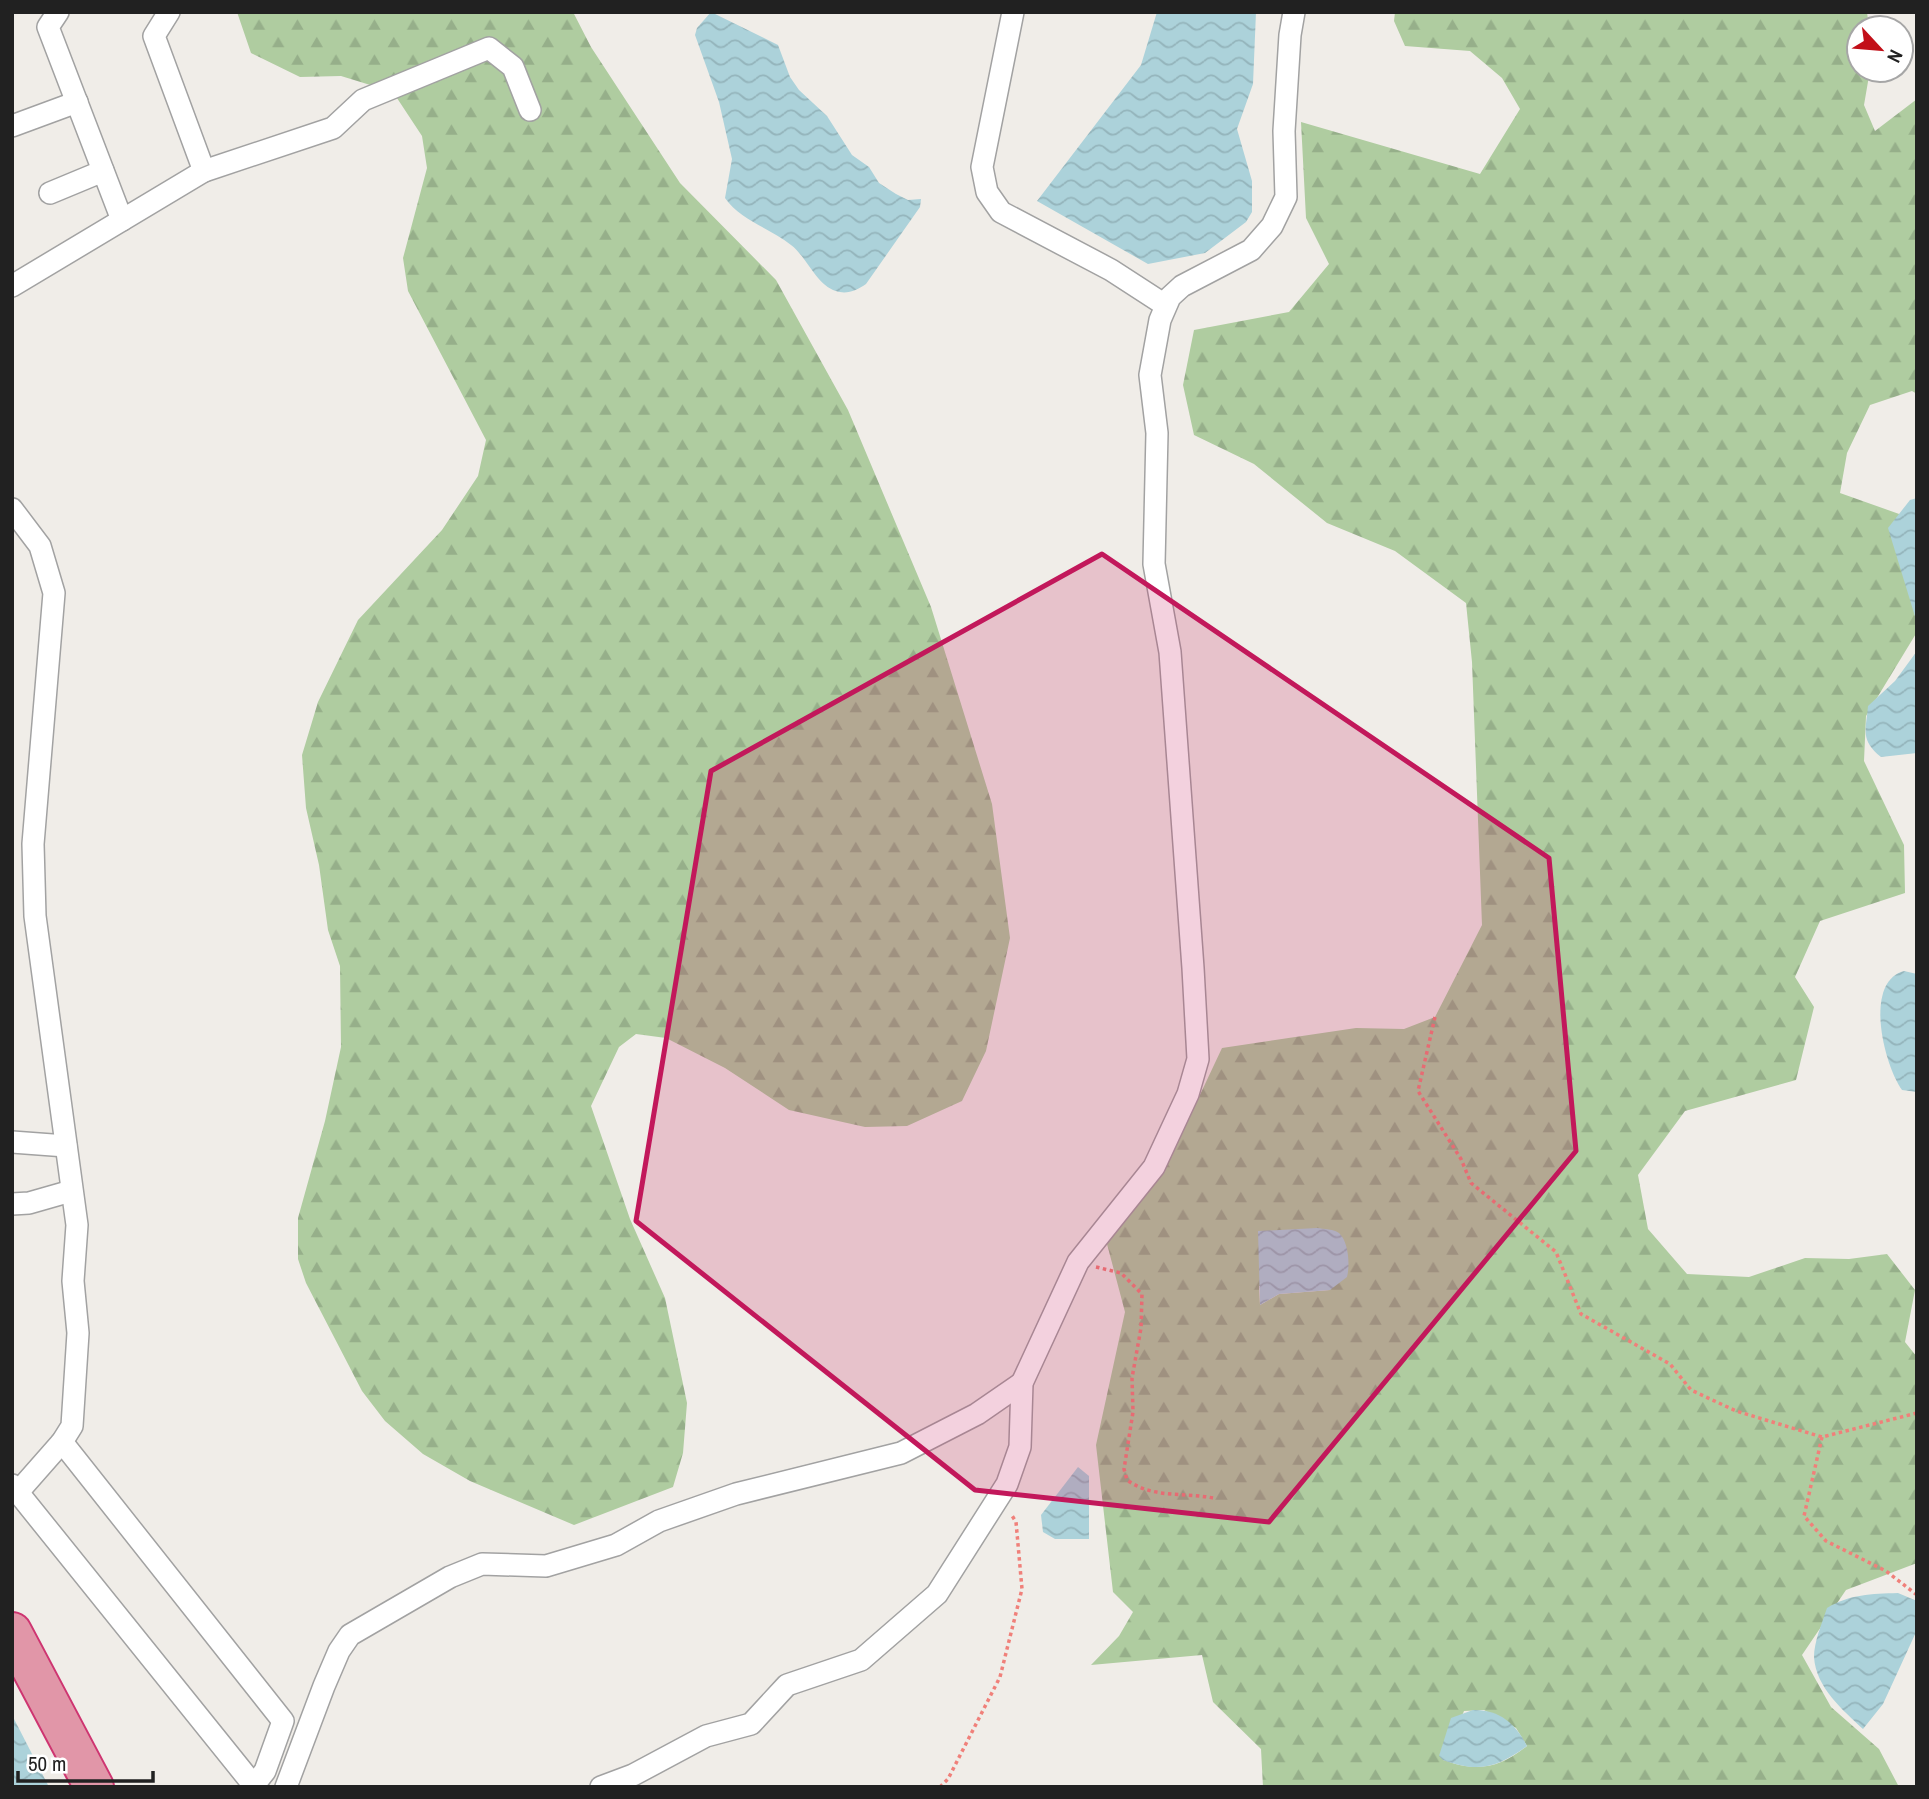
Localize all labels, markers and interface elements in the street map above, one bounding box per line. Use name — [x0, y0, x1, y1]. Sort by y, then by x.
north arrow — [1845, 14, 1915, 84]
text: N — [1881, 46, 1909, 67]
scale bar — [18, 1740, 152, 1784]
text: 50 m — [28, 1749, 66, 1778]

